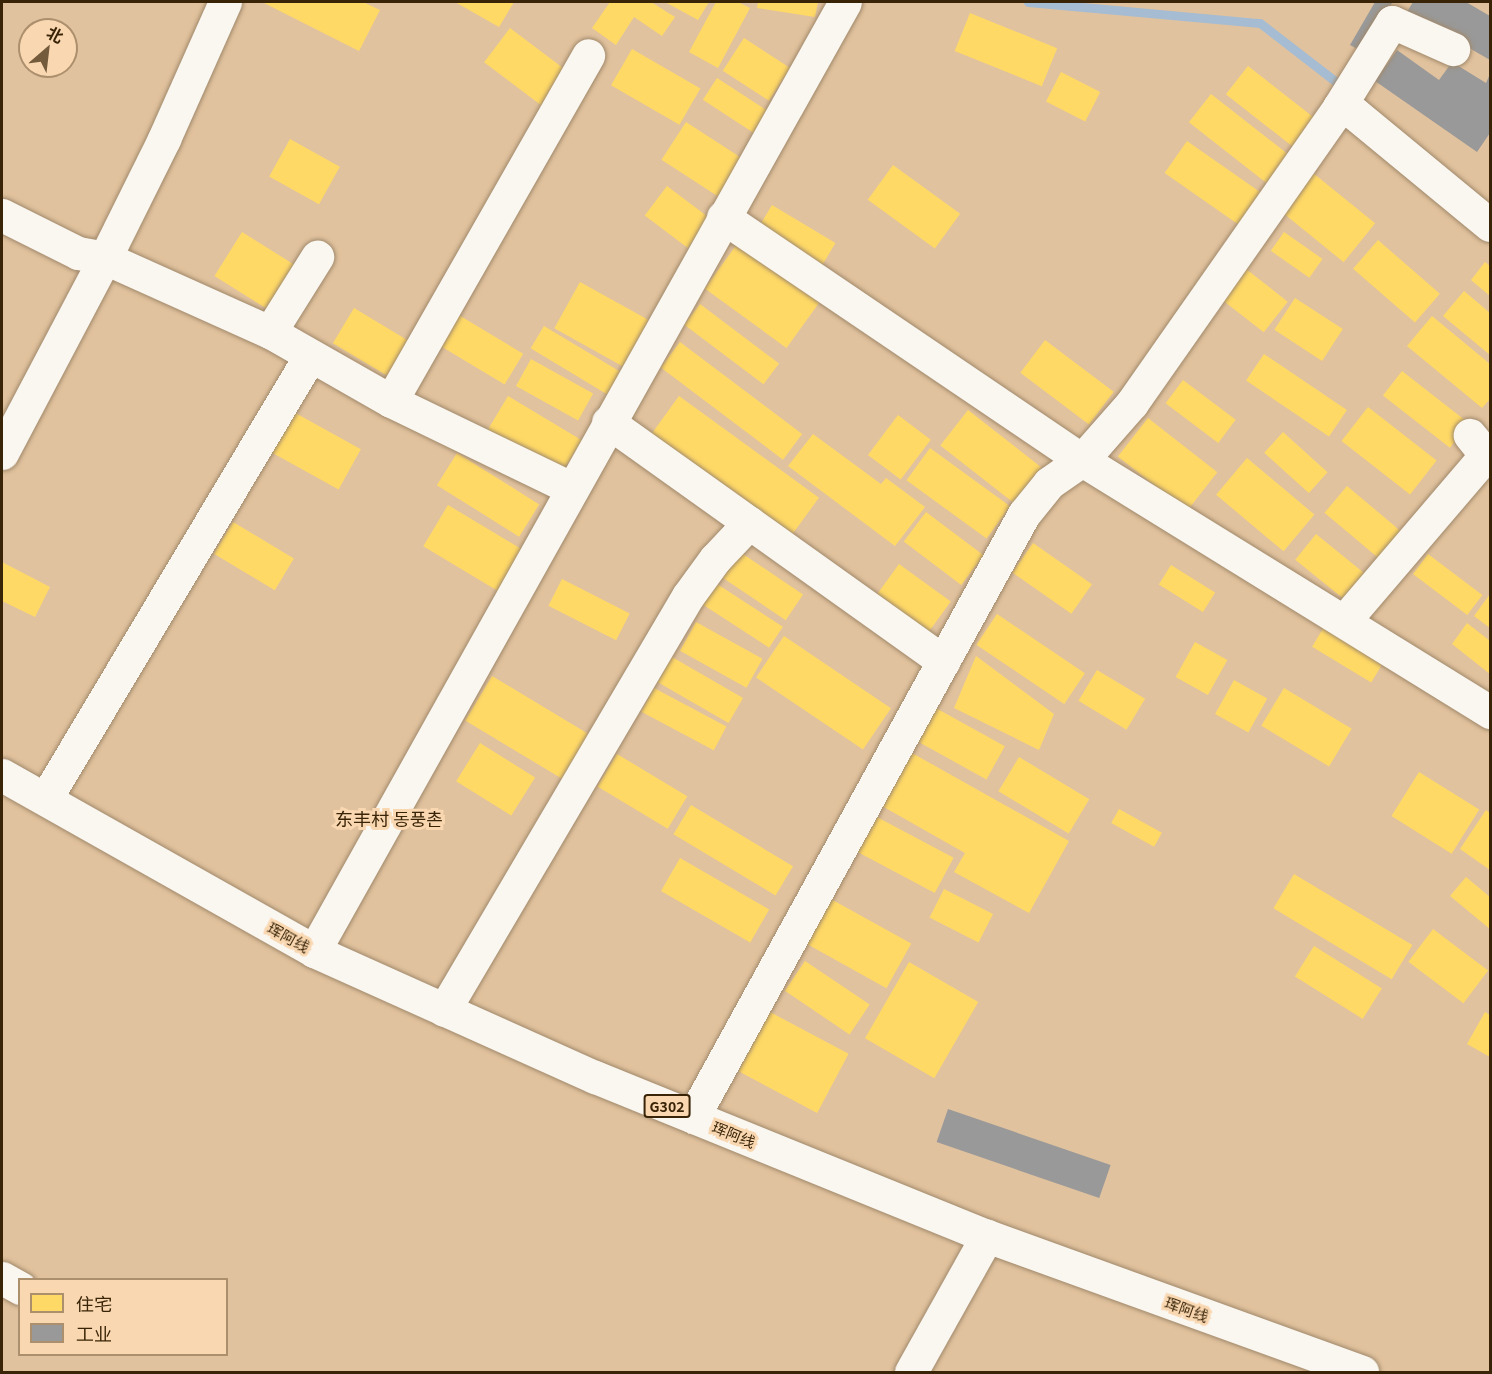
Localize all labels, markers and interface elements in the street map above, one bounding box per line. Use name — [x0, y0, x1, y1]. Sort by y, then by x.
north arrow — [18, 18, 78, 78]
text: 北 — [43, 20, 68, 48]
district label: 东丰村 동풍촌 — [335, 807, 443, 829]
street label: 珲阿线 — [265, 918, 313, 956]
road number: G302 — [643, 1095, 691, 1117]
street label: 珲阿线 — [710, 1117, 758, 1151]
legend — [18, 1278, 228, 1356]
text: 住宅 — [76, 1290, 112, 1316]
street label: 珲阿线 — [1163, 1293, 1211, 1325]
text: 工业 — [76, 1320, 112, 1346]

